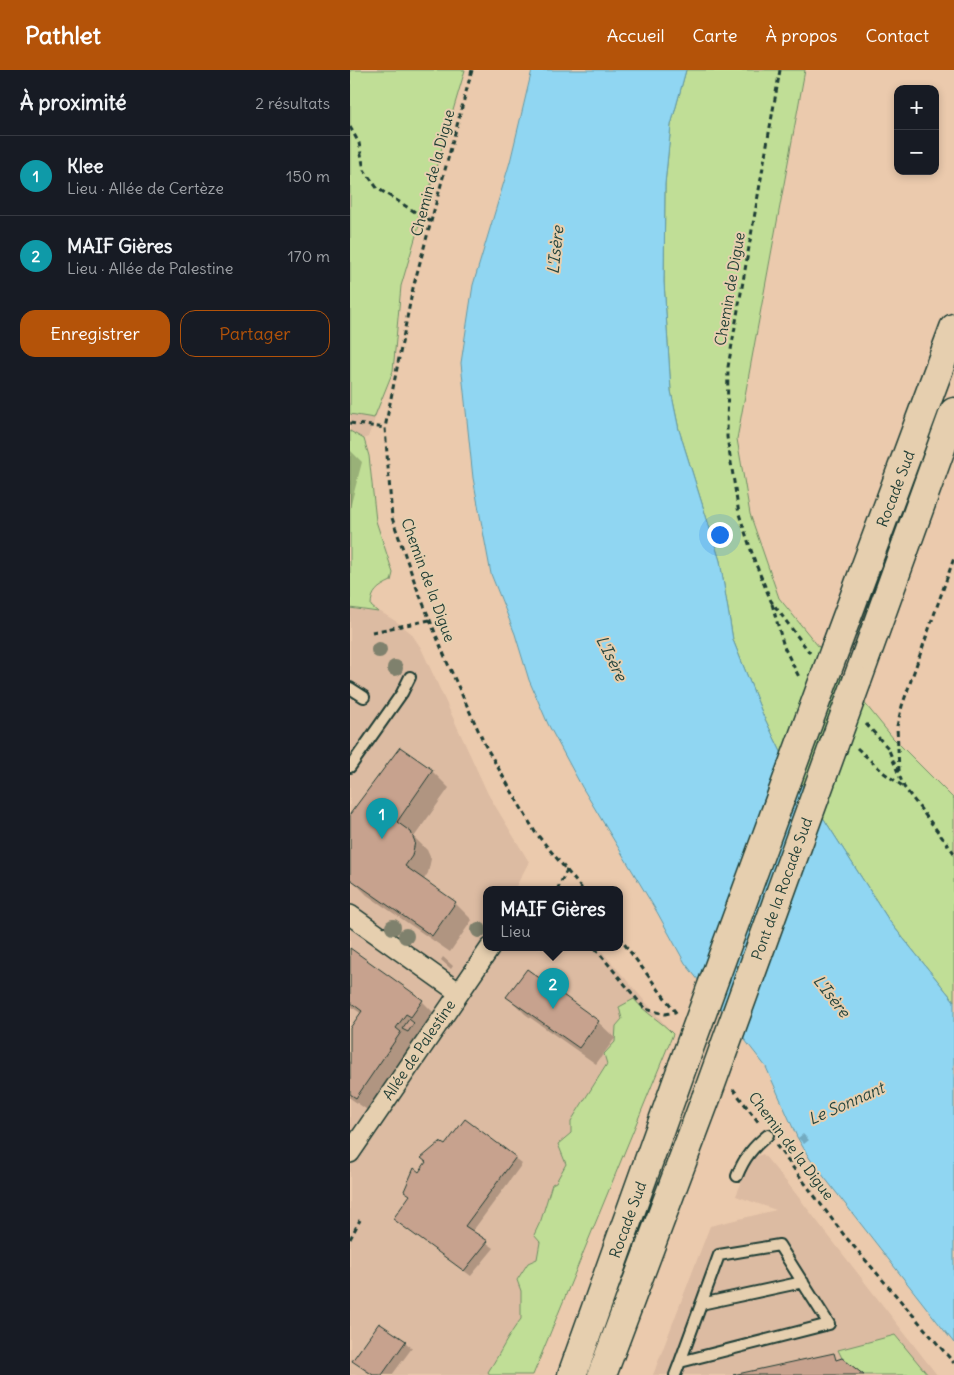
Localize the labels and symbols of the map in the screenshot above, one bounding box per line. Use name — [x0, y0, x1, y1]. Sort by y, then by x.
street label: Chemin de la Digue — [406, 107, 459, 238]
water label: L'Isère — [543, 224, 568, 275]
street label: Chemin de Digue — [710, 231, 749, 347]
street label: Rocade Sud — [872, 448, 919, 530]
street label: Chemin de la Digue — [397, 515, 460, 644]
your location — [707, 522, 733, 548]
water label: L'Isère — [592, 632, 632, 685]
pin: 1 — [366, 798, 398, 839]
street label: Pont de la Rocade Sud — [747, 815, 816, 963]
pin: 2 — [537, 968, 569, 1009]
water label: L'Isère — [809, 971, 855, 1022]
street label: Allée de Palestine — [378, 996, 459, 1104]
water label: Le Sonnant — [805, 1076, 889, 1129]
street label: Chemin de la Digue — [745, 1088, 838, 1203]
street label: Rocade Sud — [605, 1179, 650, 1261]

